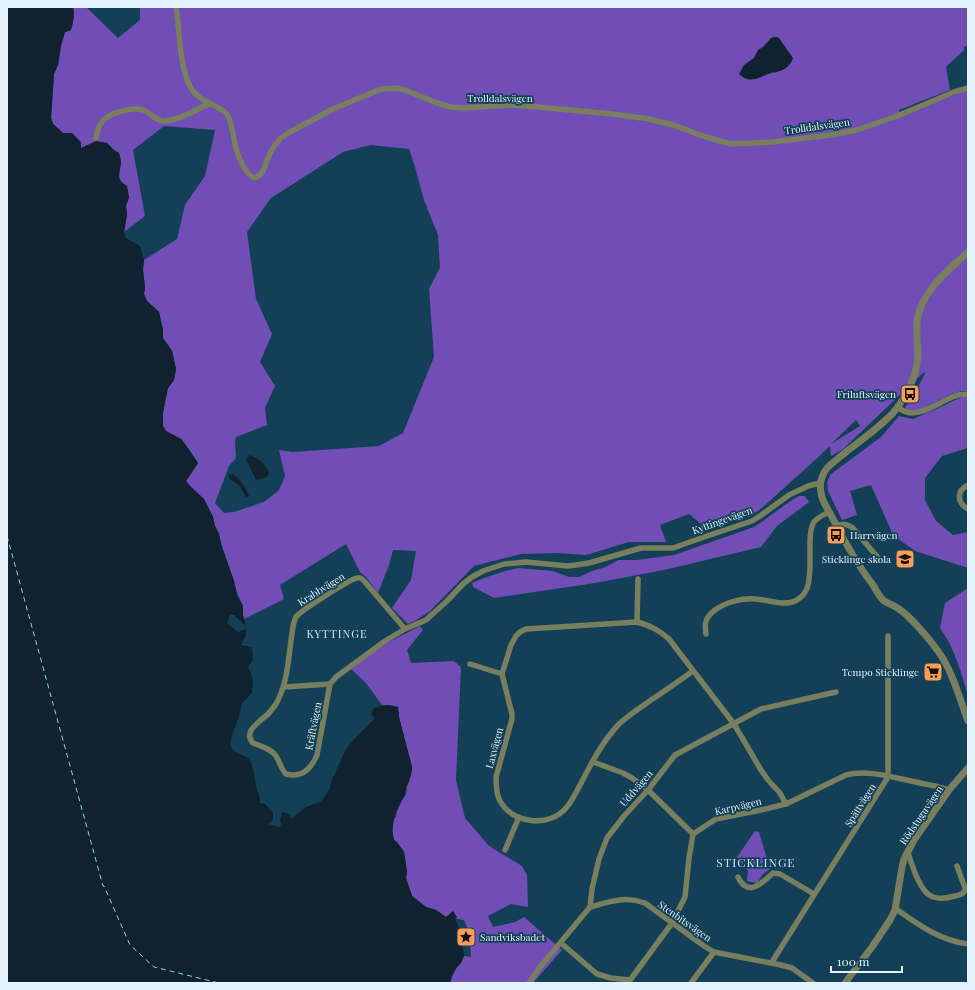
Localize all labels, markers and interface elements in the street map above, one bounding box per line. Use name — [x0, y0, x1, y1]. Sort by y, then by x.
street label: Trolldalsvägen — [467, 91, 533, 105]
street label: Trolldalsvägen — [784, 114, 850, 137]
bus stop icon: Friluftsvägen — [899, 383, 921, 405]
place label: Friluftsvägen — [837, 387, 896, 401]
street label: Kyttingevägen — [690, 503, 754, 537]
bus stop icon: Harrvägen — [825, 524, 847, 546]
place label: Harrvägen — [850, 528, 897, 542]
school or university icon: Sticklinge skola — [894, 548, 916, 570]
place label: Sticklinge skola — [822, 552, 891, 566]
street label: Krabbvägen — [295, 569, 347, 609]
district label: KYTTINGE — [306, 626, 368, 641]
supermarket icon: Tempo Sticklinge — [922, 661, 944, 683]
place label: Tempo Sticklinge — [842, 665, 919, 679]
street label: Kräftvägen — [301, 701, 325, 751]
street label: Laxvägen — [482, 726, 506, 770]
street label: Uddvägen — [616, 767, 656, 809]
street label: Spättvägen — [841, 781, 879, 829]
street label: Rödstuguvägen — [896, 783, 946, 847]
street label: Karpvägen — [713, 794, 763, 818]
district label: STICKLINGE — [716, 854, 796, 870]
street label: Stenbitsvägen — [655, 897, 715, 945]
place icon: Sandviksbadet — [455, 926, 477, 948]
place label: Sandviksbadet — [480, 930, 545, 944]
scale bar — [831, 948, 902, 974]
text: 100 m — [837, 953, 870, 969]

